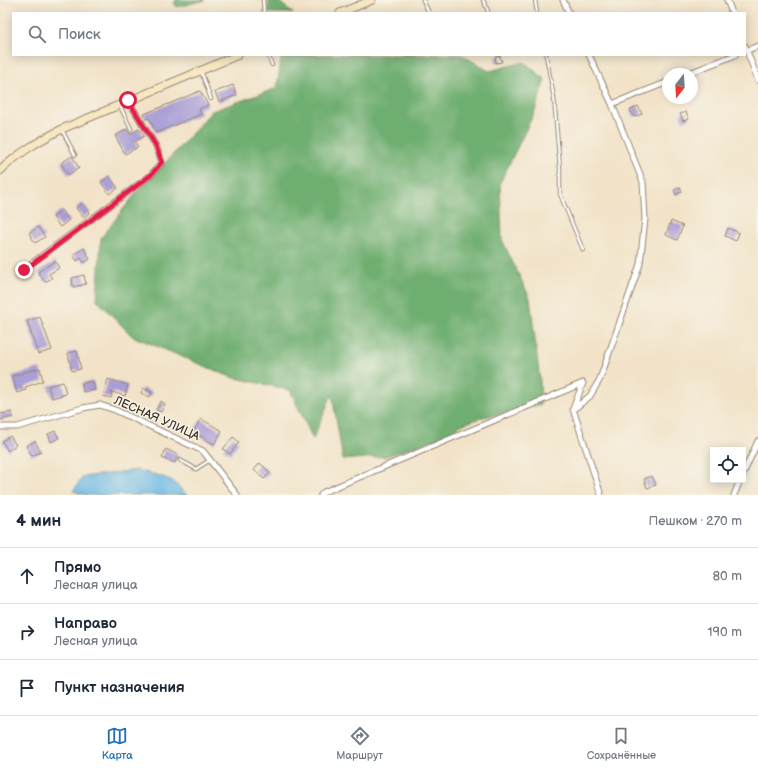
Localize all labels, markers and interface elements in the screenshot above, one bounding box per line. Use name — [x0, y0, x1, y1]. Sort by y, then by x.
search box — [12, 12, 746, 56]
icon: search — [26, 23, 48, 45]
text: Поиск — [58, 25, 101, 44]
north arrow — [662, 68, 698, 104]
route start — [119, 91, 137, 109]
route end — [15, 261, 33, 279]
street label: ЛЕСНАЯ УЛИЦА — [111, 392, 203, 444]
map controls — [710, 447, 746, 483]
button: locate — [710, 447, 746, 483]
text: 4 мин — [16, 511, 61, 531]
text: Пешком · 270 m — [649, 513, 742, 529]
text: Прямо — [54, 558, 101, 577]
icon: ahead — [16, 565, 38, 587]
text: 80 m — [713, 568, 742, 584]
text: Лесная улица — [54, 577, 138, 593]
text: Направо — [54, 614, 117, 633]
icon: right — [16, 621, 38, 643]
text: 190 m — [708, 624, 742, 640]
text: Лесная улица — [54, 633, 138, 649]
icon: arrive — [16, 677, 38, 699]
text: Пункт назначения — [54, 678, 185, 697]
tab: Карта — [102, 725, 133, 762]
tab: Маршрут — [336, 725, 383, 762]
tab: Сохранённые — [587, 725, 656, 762]

